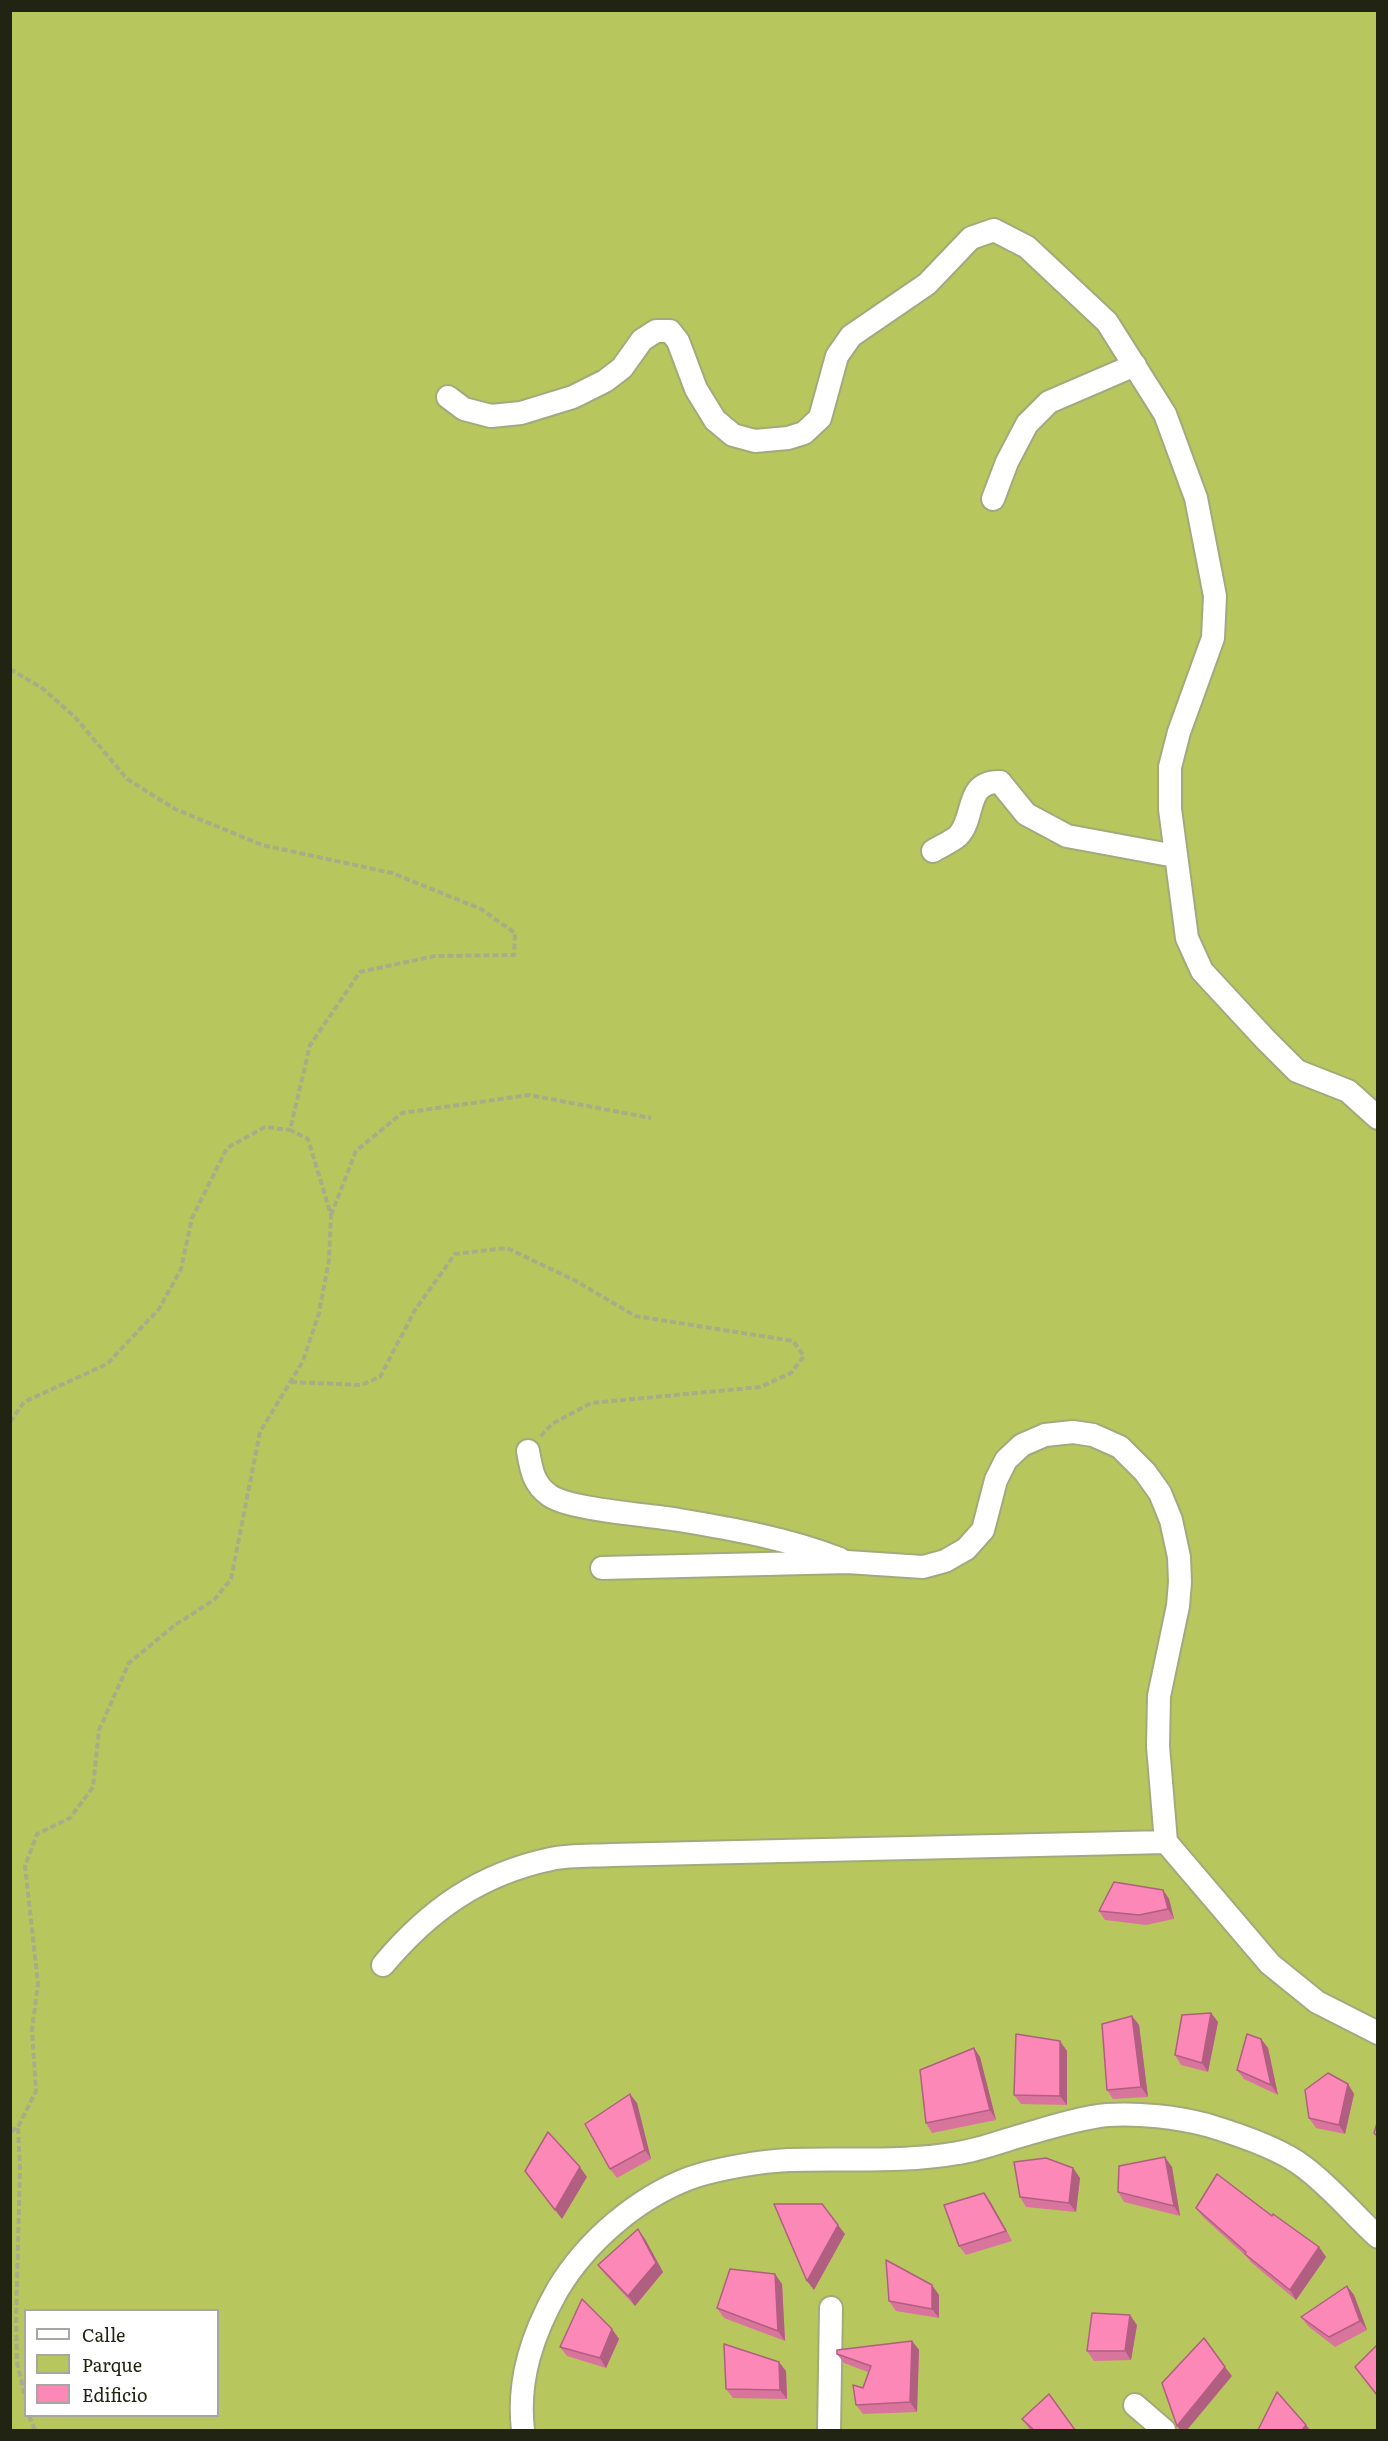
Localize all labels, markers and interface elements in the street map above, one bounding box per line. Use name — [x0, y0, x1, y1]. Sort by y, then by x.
legend — [24, 2309, 219, 2417]
text: Calle — [82, 2321, 125, 2348]
text: Parque — [82, 2351, 142, 2378]
text: Edificio — [82, 2381, 148, 2408]

